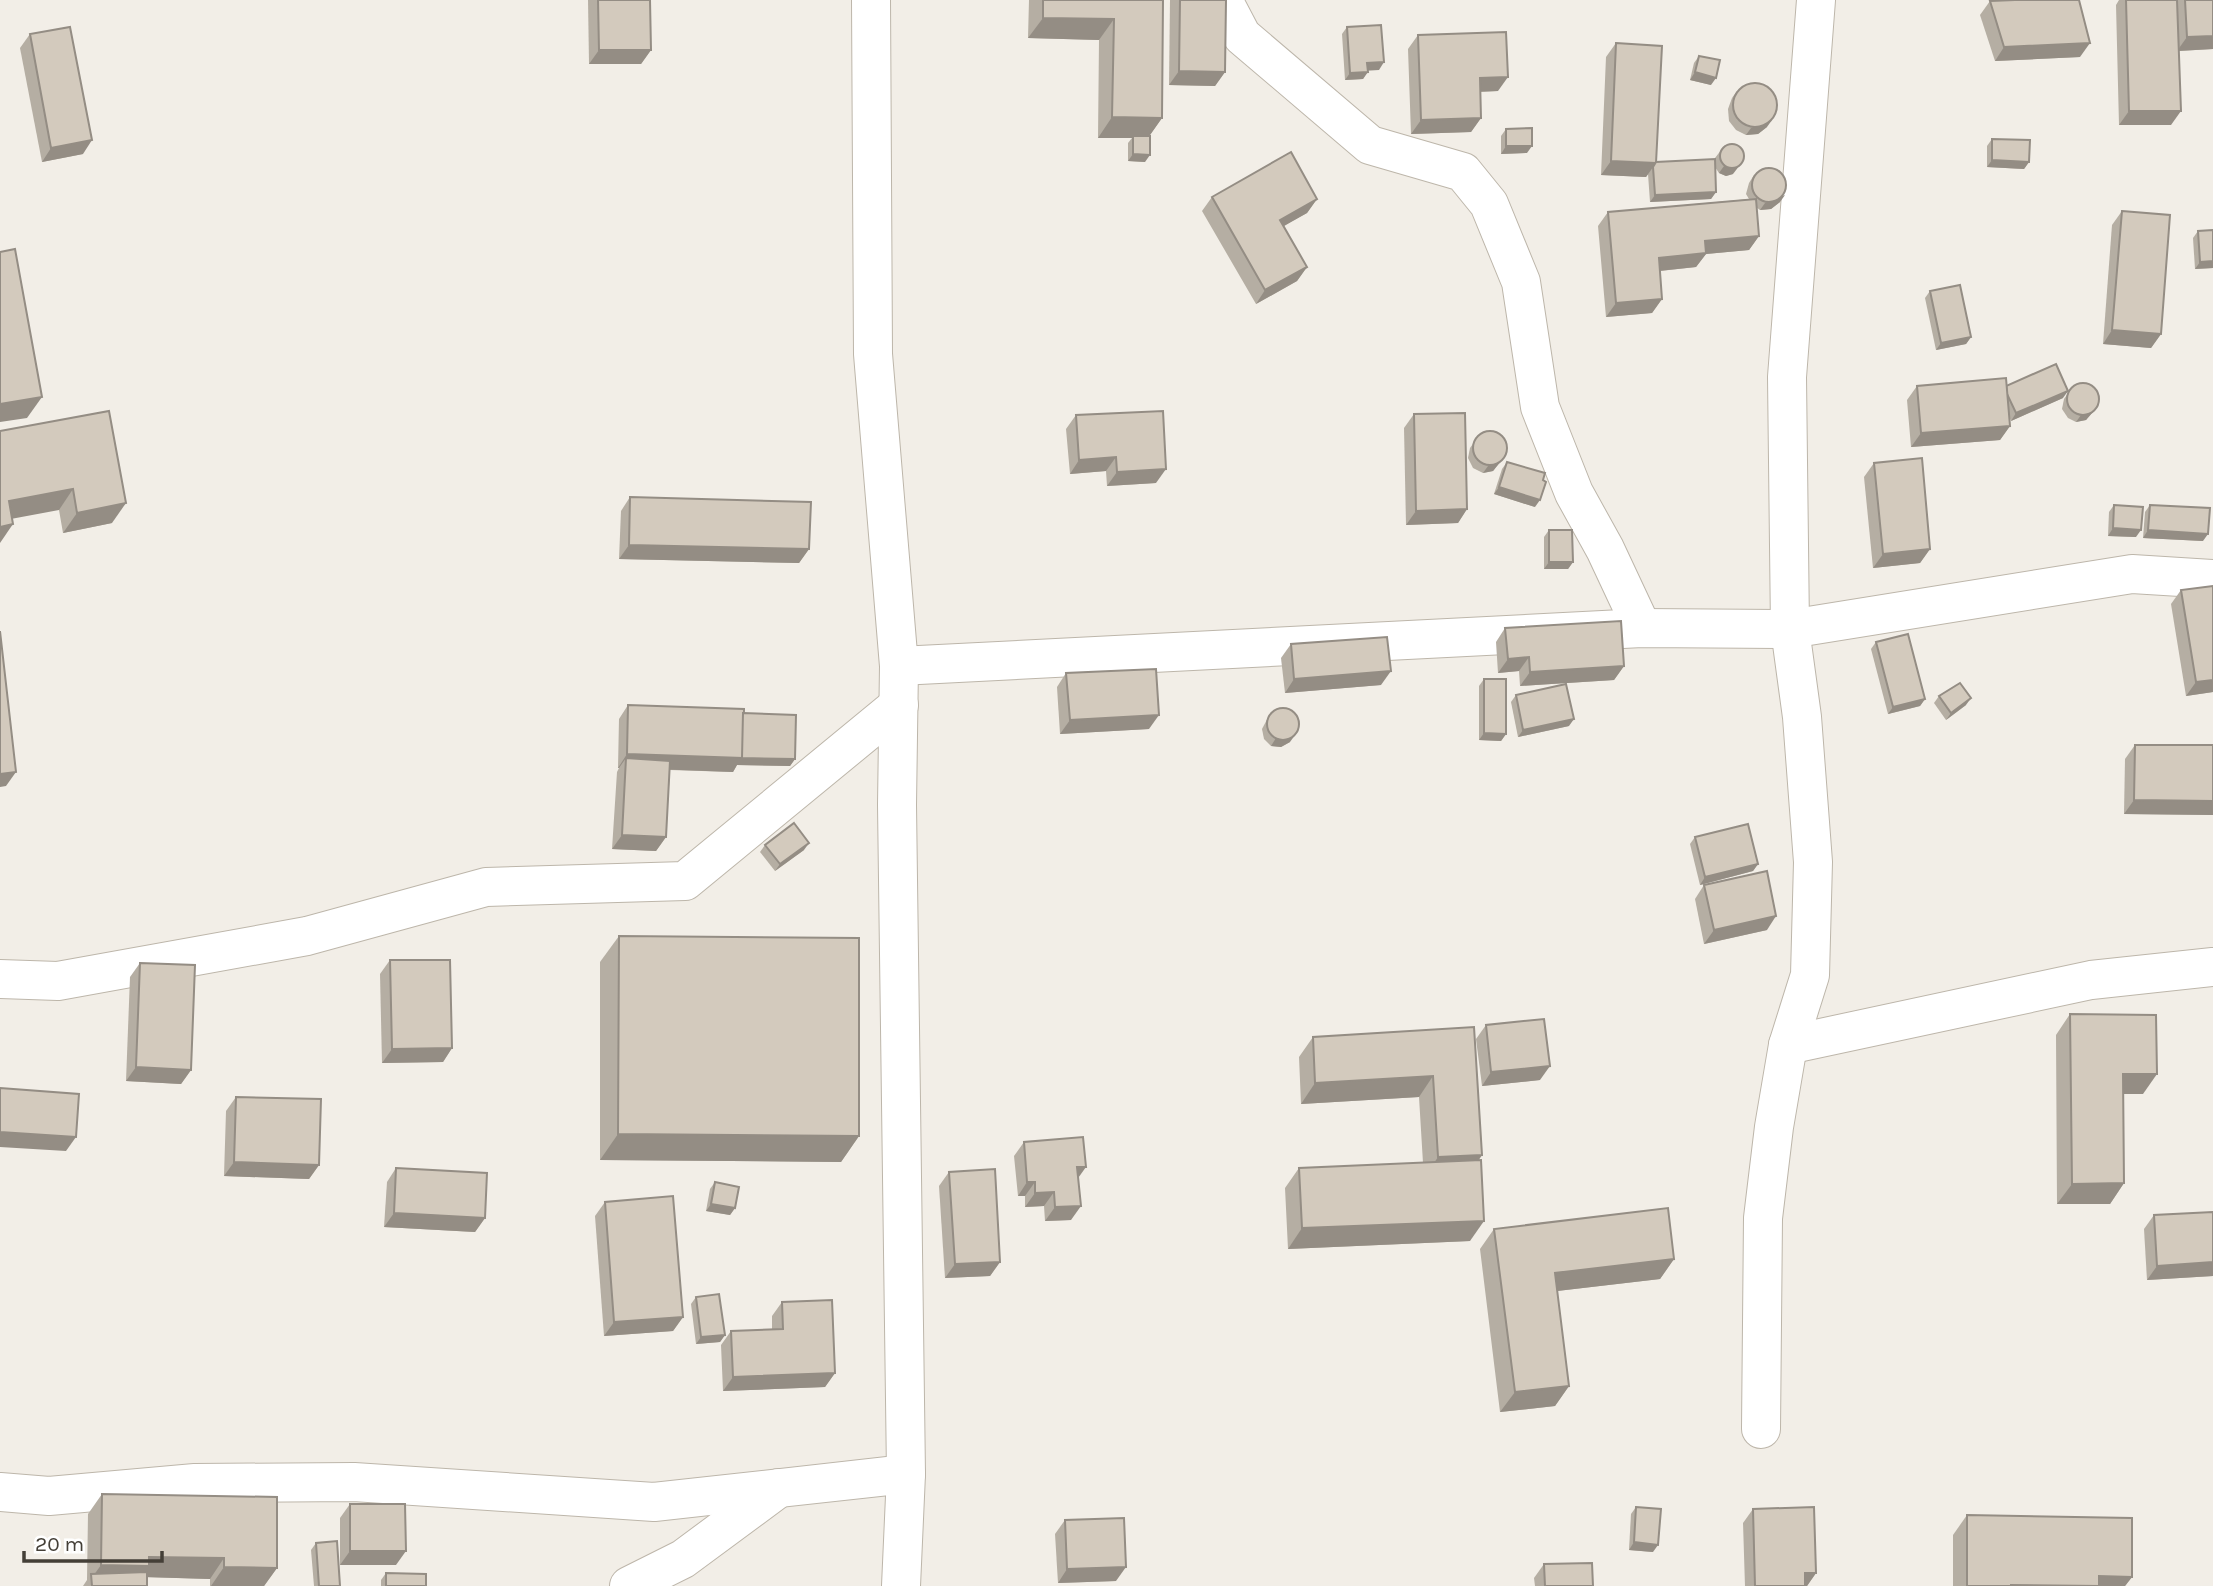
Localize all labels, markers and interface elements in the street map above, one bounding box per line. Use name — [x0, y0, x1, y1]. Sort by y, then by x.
scale bar — [24, 1520, 163, 1564]
text: 20 m — [35, 1532, 84, 1556]

